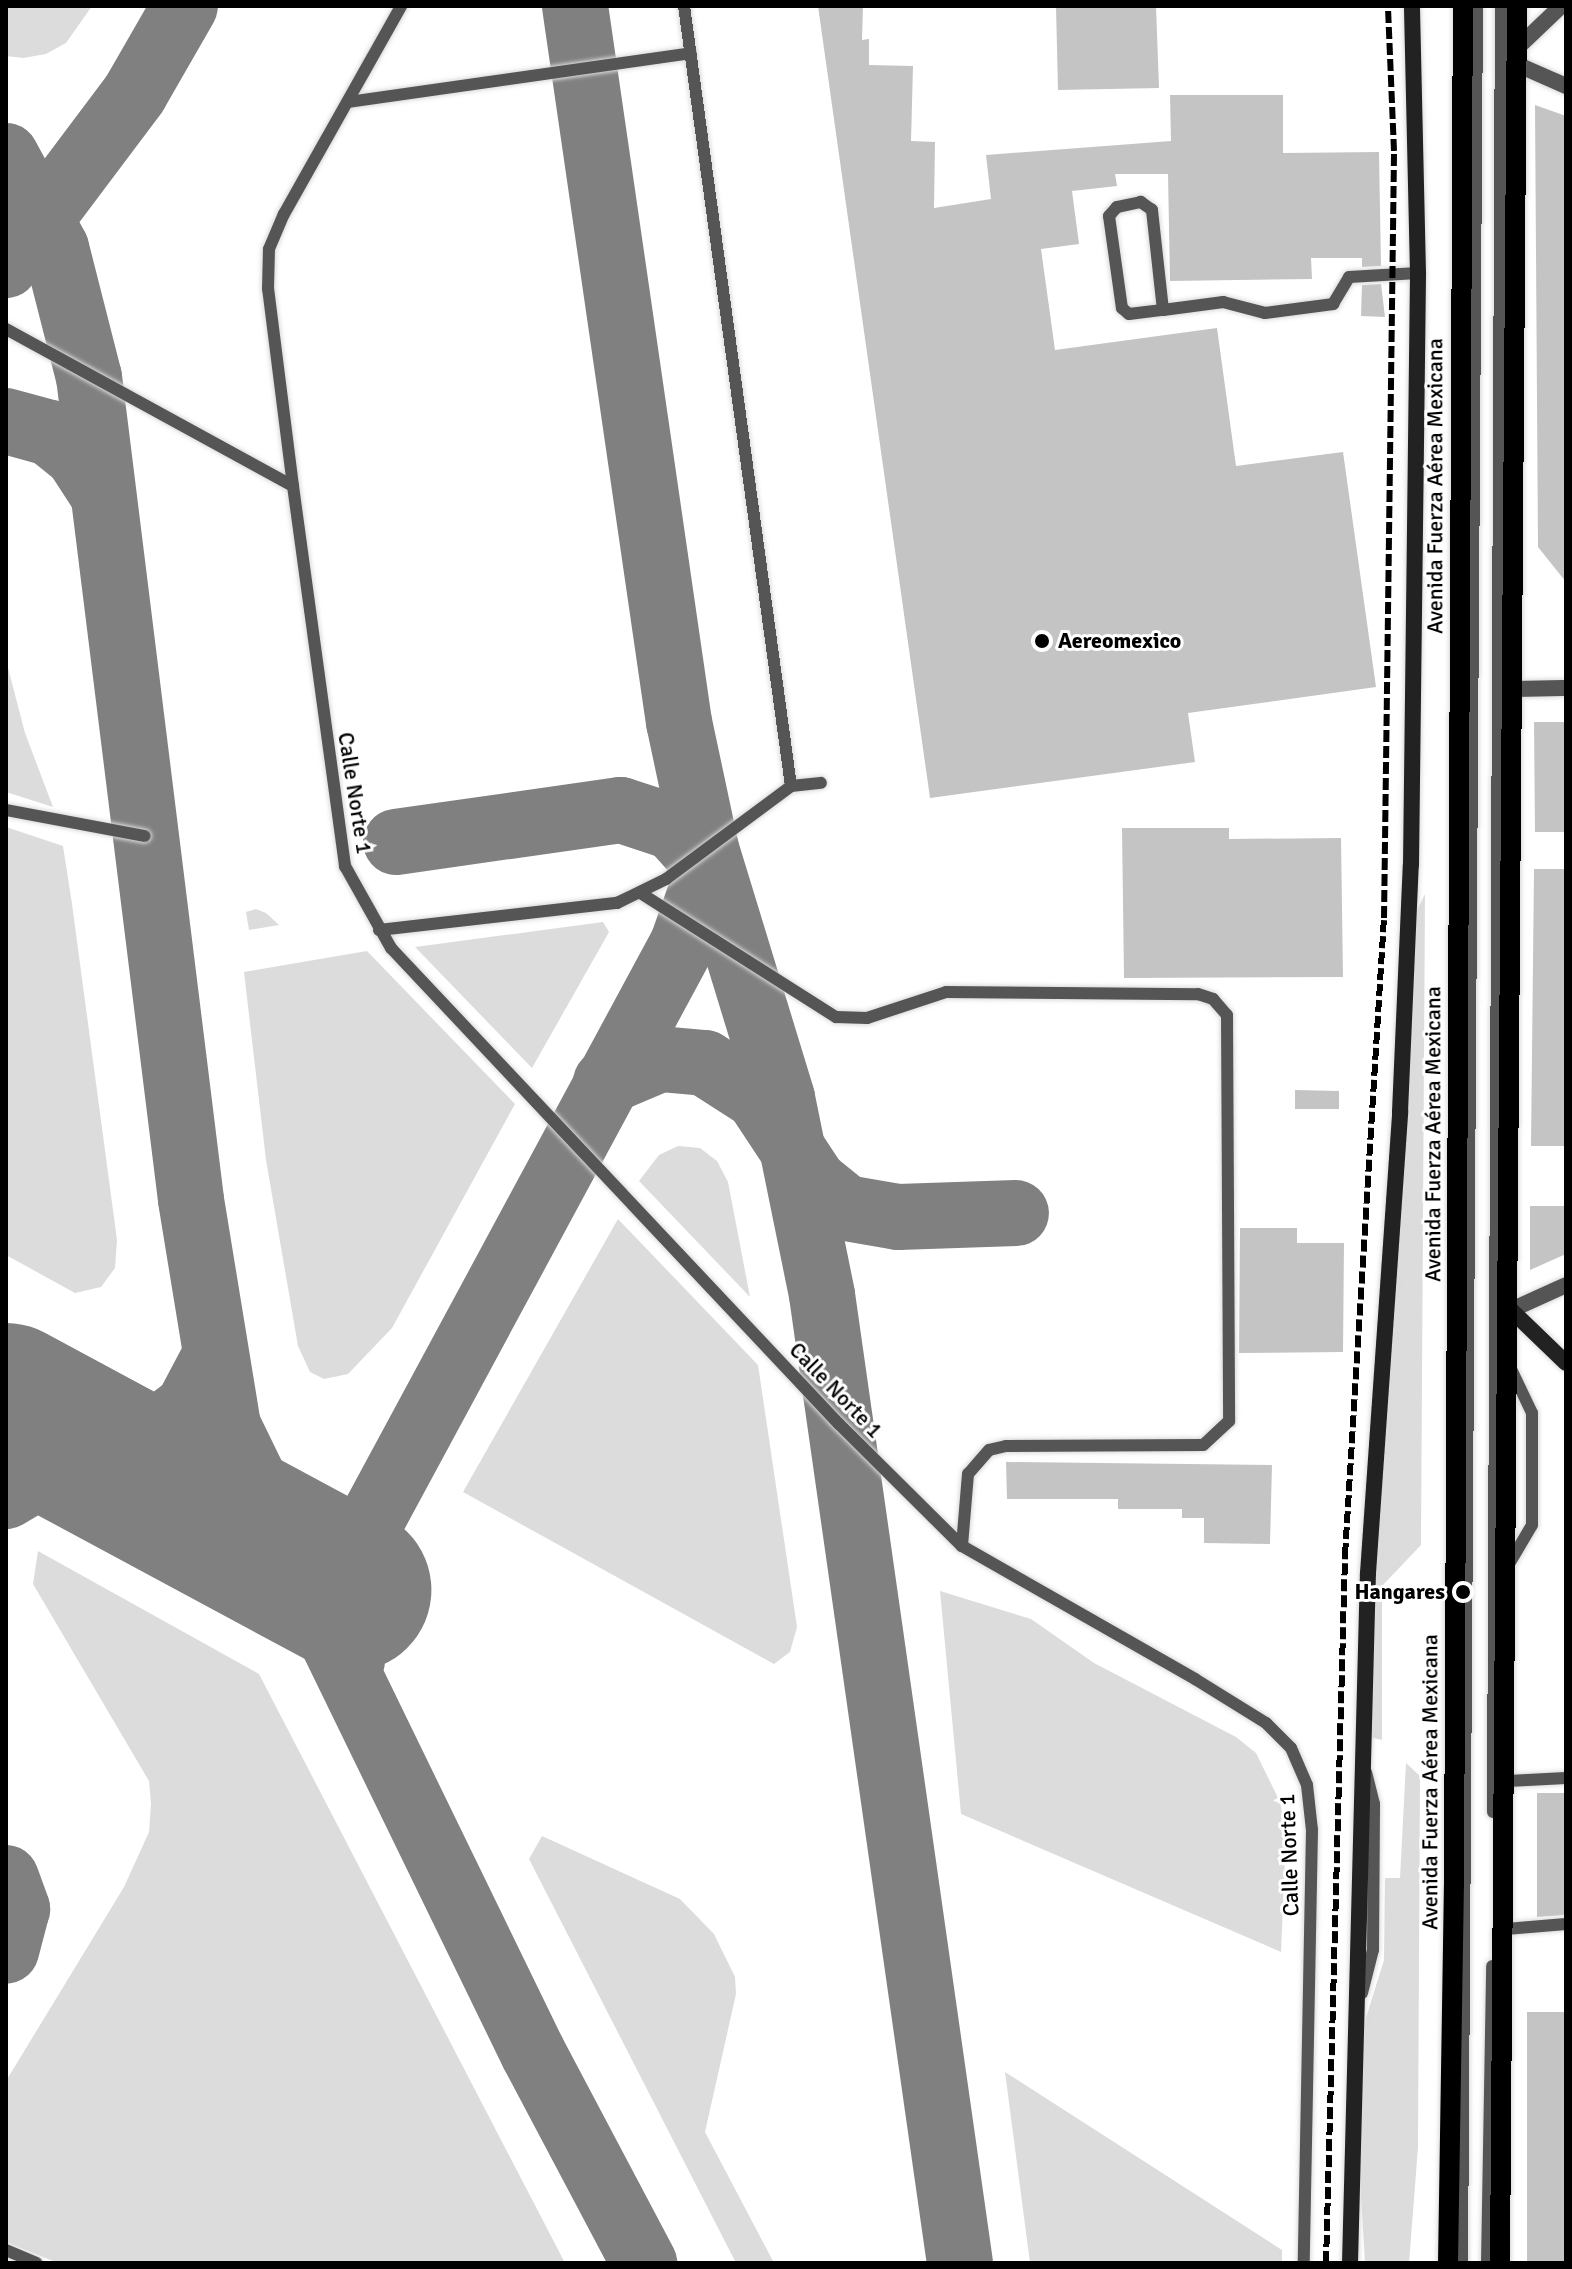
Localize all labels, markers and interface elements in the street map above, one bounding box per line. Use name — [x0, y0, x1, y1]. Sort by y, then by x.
street label: Avenida Fuerza Aérea Mexicana — [1422, 338, 1448, 634]
place label: Aereomexico — [1058, 628, 1181, 654]
marker: Aereomexico — [1033, 632, 1051, 650]
street label: Calle Norte 1 — [332, 730, 378, 856]
street label: Avenida Fuerza Aérea Mexicana — [1420, 986, 1446, 1282]
street label: Calle Norte 1 — [784, 1337, 888, 1443]
place label: Hangares — [1354, 1579, 1445, 1605]
marker: Hangares — [1452, 1581, 1474, 1603]
street label: Avenida Fuerza Aérea Mexicana — [1417, 1634, 1443, 1930]
street label: Calle Norte 1 — [1274, 1793, 1304, 1917]

